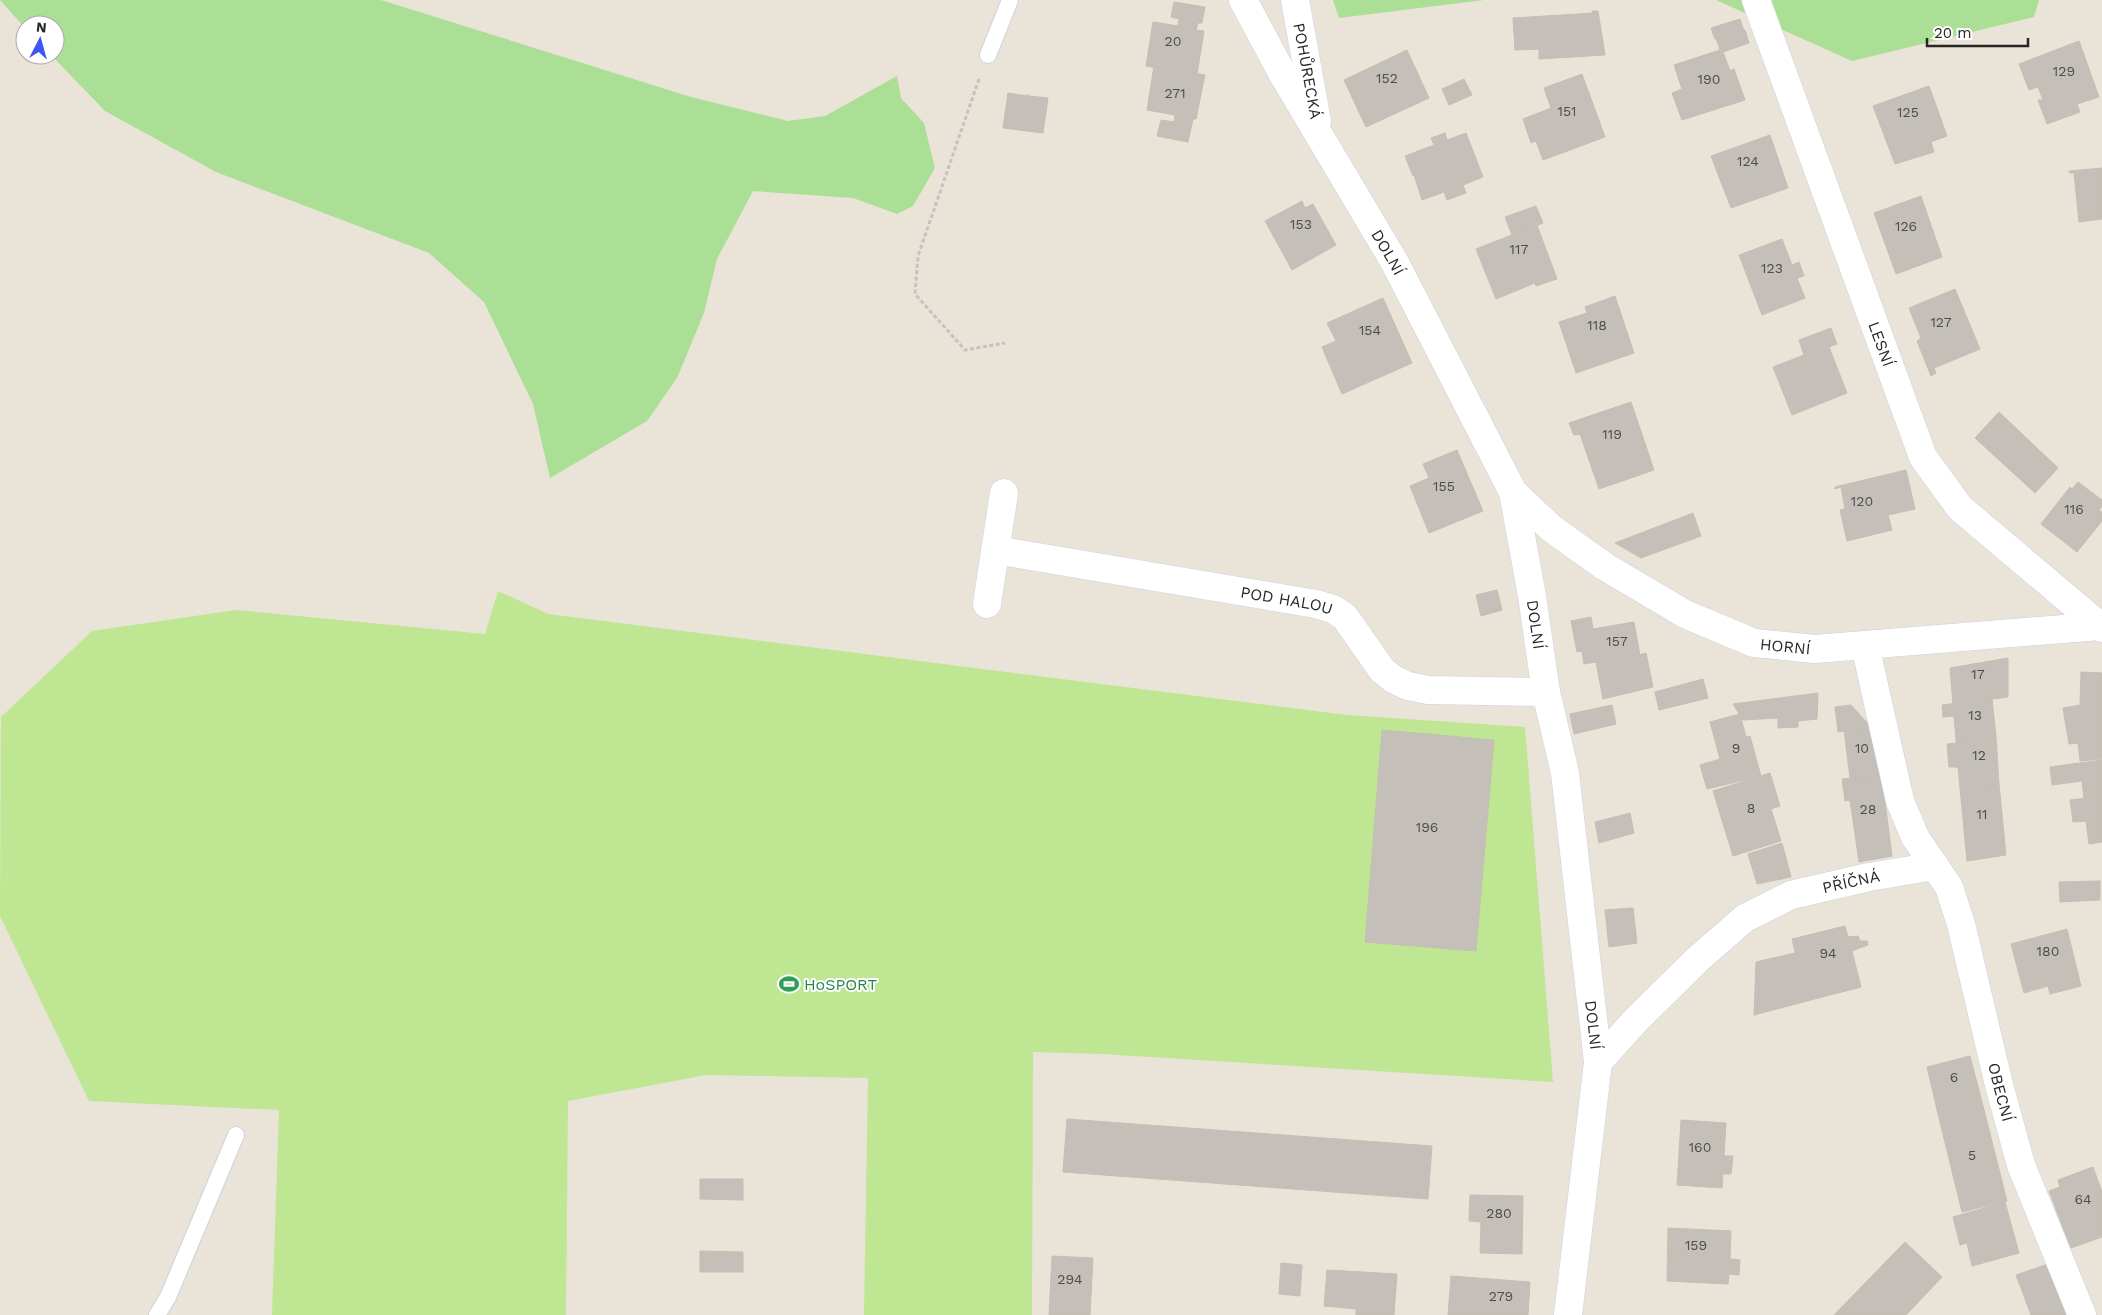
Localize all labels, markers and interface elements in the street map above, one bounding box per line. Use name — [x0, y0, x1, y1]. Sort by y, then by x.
north arrow — [15, 15, 65, 65]
scale bar — [1927, 15, 2028, 47]
text: N — [35, 19, 47, 36]
street label: POHŮRECKÁ — [1290, 21, 1326, 121]
text: 20 m — [1934, 24, 1972, 42]
house number: 20 — [1165, 33, 1181, 49]
house number: 129 — [2053, 63, 2075, 79]
house number: 152 — [1376, 70, 1398, 86]
house number: 190 — [1698, 71, 1720, 87]
house number: 271 — [1164, 85, 1186, 101]
house number: 151 — [1557, 103, 1577, 119]
house number: 125 — [1897, 104, 1919, 120]
house number: 124 — [1737, 153, 1759, 169]
house number: 153 — [1290, 216, 1312, 232]
house number: 126 — [1895, 218, 1917, 234]
street label: DOLNÍ — [1368, 226, 1409, 278]
house number: 117 — [1510, 241, 1529, 257]
house number: 123 — [1761, 260, 1783, 276]
house number: 127 — [1930, 314, 1952, 330]
house number: 118 — [1587, 317, 1607, 333]
street label: LESNÍ — [1865, 319, 1899, 369]
house number: 154 — [1359, 322, 1381, 338]
house number: 119 — [1602, 426, 1622, 442]
house number: 155 — [1433, 478, 1455, 494]
house number: 120 — [1851, 493, 1873, 509]
house number: 116 — [2064, 501, 2084, 517]
street label: POD HALOU — [1239, 582, 1335, 618]
street label: DOLNÍ — [1523, 599, 1549, 651]
house number: 157 — [1606, 633, 1628, 649]
street label: HORNÍ — [1759, 634, 1812, 658]
house number: 17 — [1971, 666, 1985, 682]
house number: 13 — [1968, 707, 1982, 723]
house number: 9 — [1732, 740, 1740, 756]
house number: 10 — [1855, 740, 1869, 756]
house number: 12 — [1972, 747, 1986, 763]
house number: 8 — [1747, 800, 1755, 816]
house number: 28 — [1860, 801, 1876, 817]
house number: 11 — [1977, 806, 1987, 822]
house number: 196 — [1416, 819, 1438, 835]
street label: PŘÍČNÁ — [1820, 866, 1882, 897]
house number: 180 — [2037, 943, 2059, 959]
house number: 94 — [1819, 945, 1837, 961]
sports icon: HoSPORT — [778, 973, 800, 995]
place label: HoSPORT — [804, 975, 877, 994]
street label: DOLNÍ — [1582, 999, 1606, 1051]
street label: OBECNÍ — [1985, 1061, 2018, 1124]
house number: 6 — [1950, 1069, 1958, 1085]
house number: 160 — [1689, 1139, 1711, 1155]
house number: 5 — [1968, 1147, 1976, 1163]
house number: 64 — [2074, 1191, 2092, 1207]
house number: 280 — [1486, 1205, 1512, 1221]
house number: 159 — [1685, 1237, 1707, 1253]
house number: 294 — [1057, 1271, 1083, 1287]
house number: 279 — [1489, 1288, 1513, 1304]

